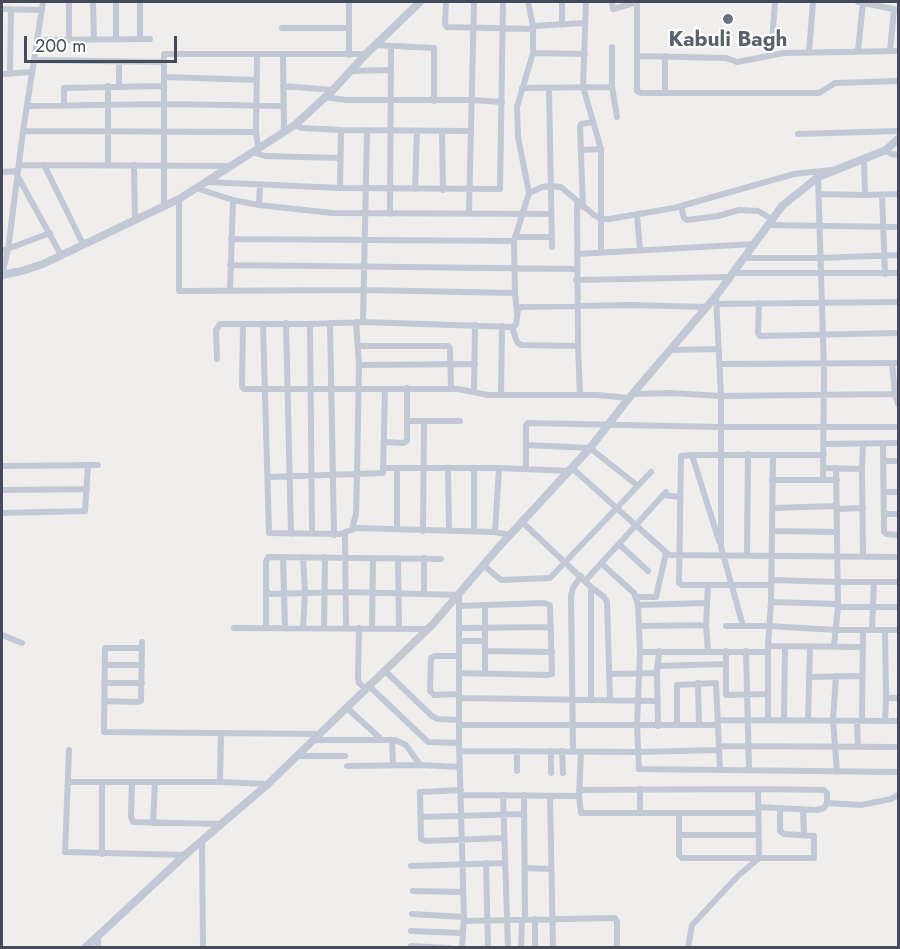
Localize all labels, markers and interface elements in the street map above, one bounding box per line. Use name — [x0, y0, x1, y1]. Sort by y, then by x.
marker: Kabuli Bagh — [721, 12, 735, 26]
scale bar — [27, 24, 180, 62]
place label: Kabuli Bagh — [669, 28, 787, 54]
text: 200 m — [35, 33, 86, 59]

